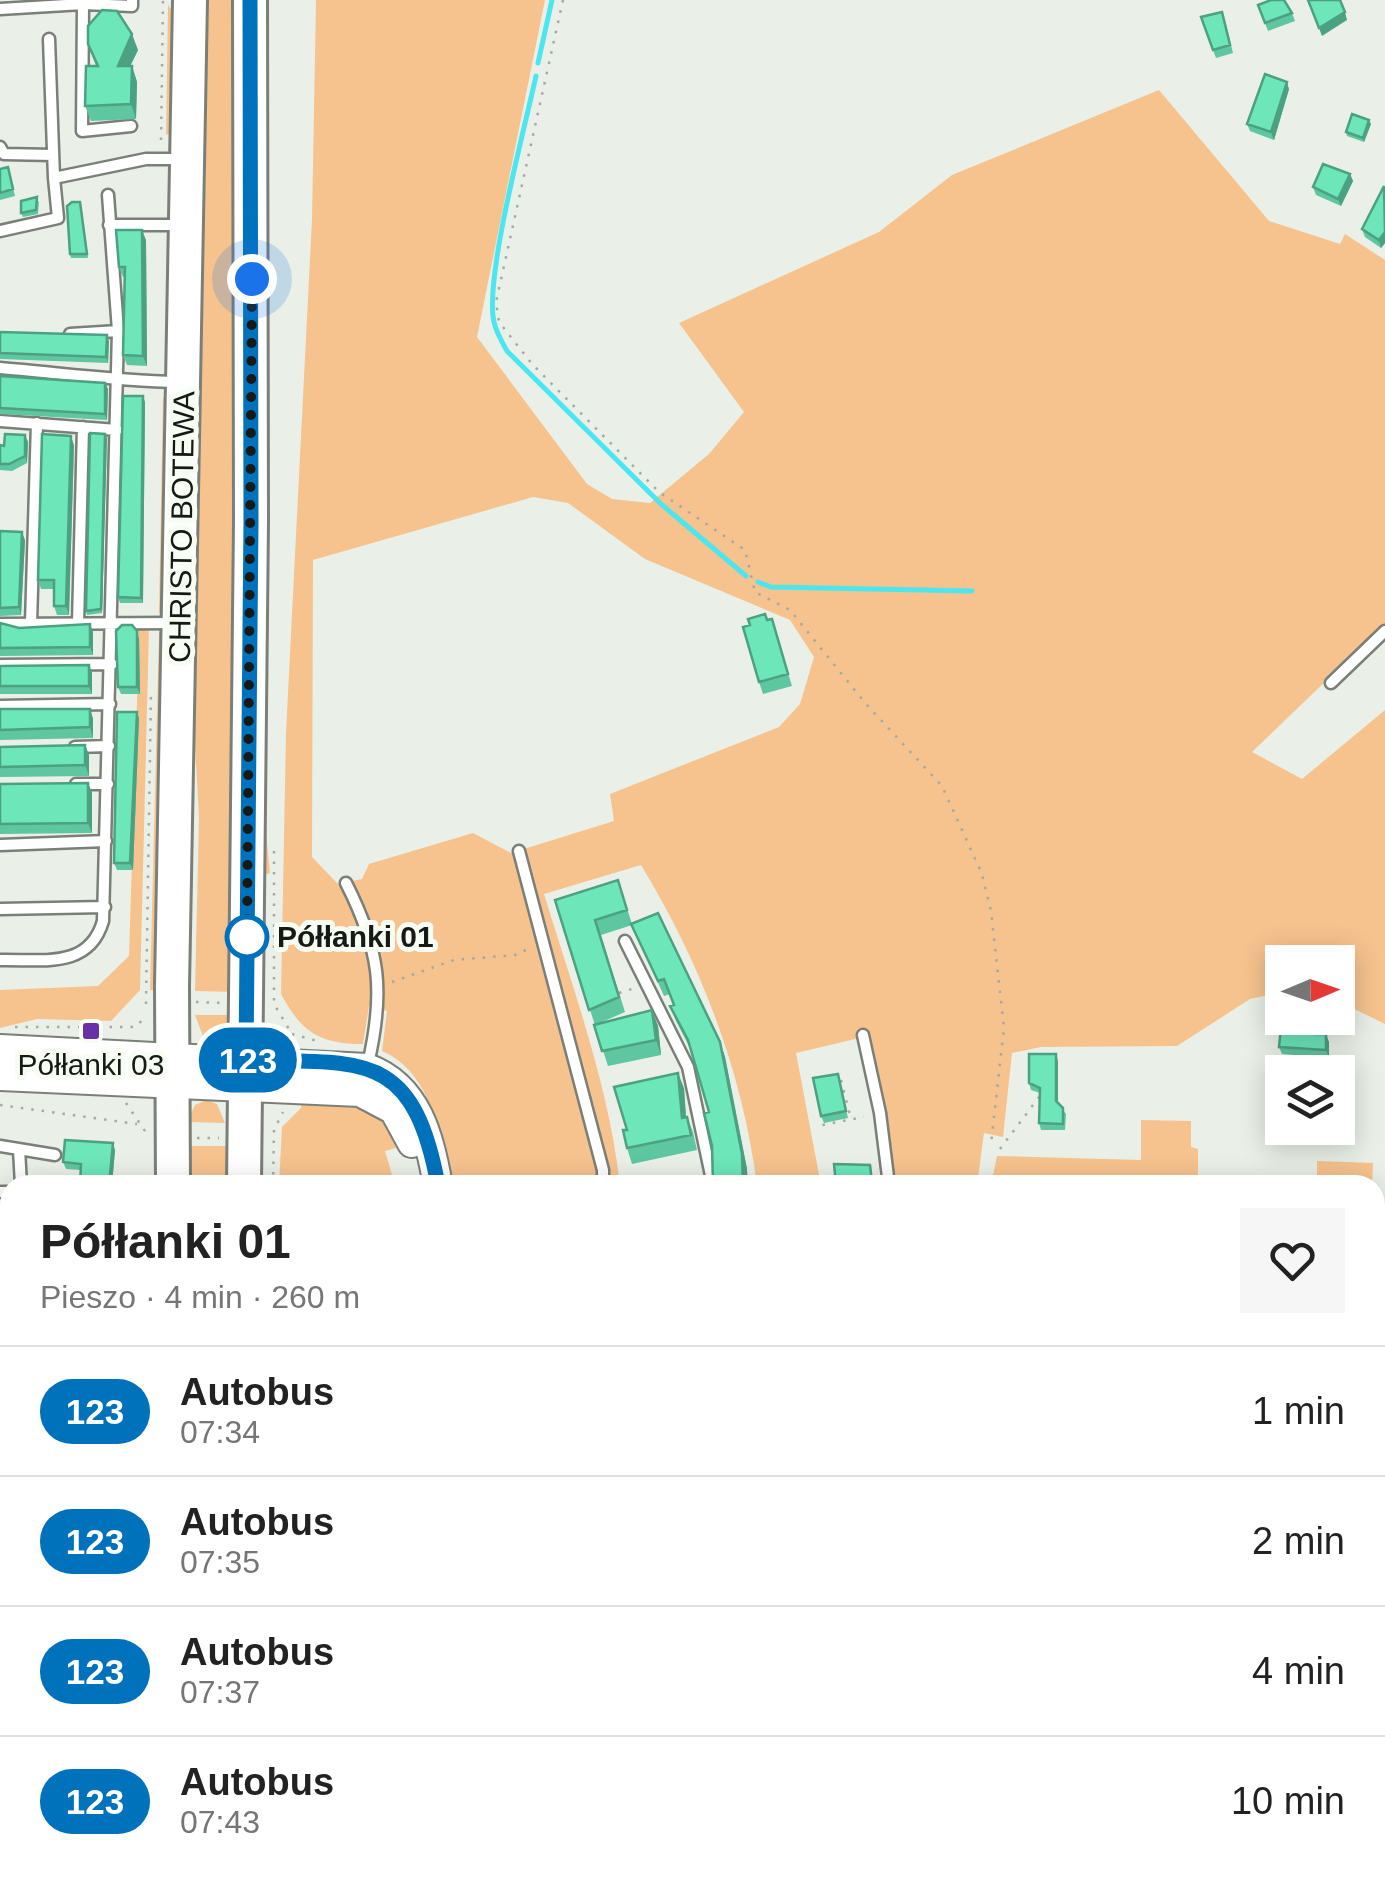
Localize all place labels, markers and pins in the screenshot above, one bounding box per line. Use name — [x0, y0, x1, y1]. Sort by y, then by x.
marker: Półłanki 01 — [226, 916, 268, 958]
place label: Półłanki 01 — [277, 920, 434, 953]
marker: Półłanki 03 — [80, 1020, 102, 1042]
place label: Półłanki 03 — [18, 1048, 164, 1081]

